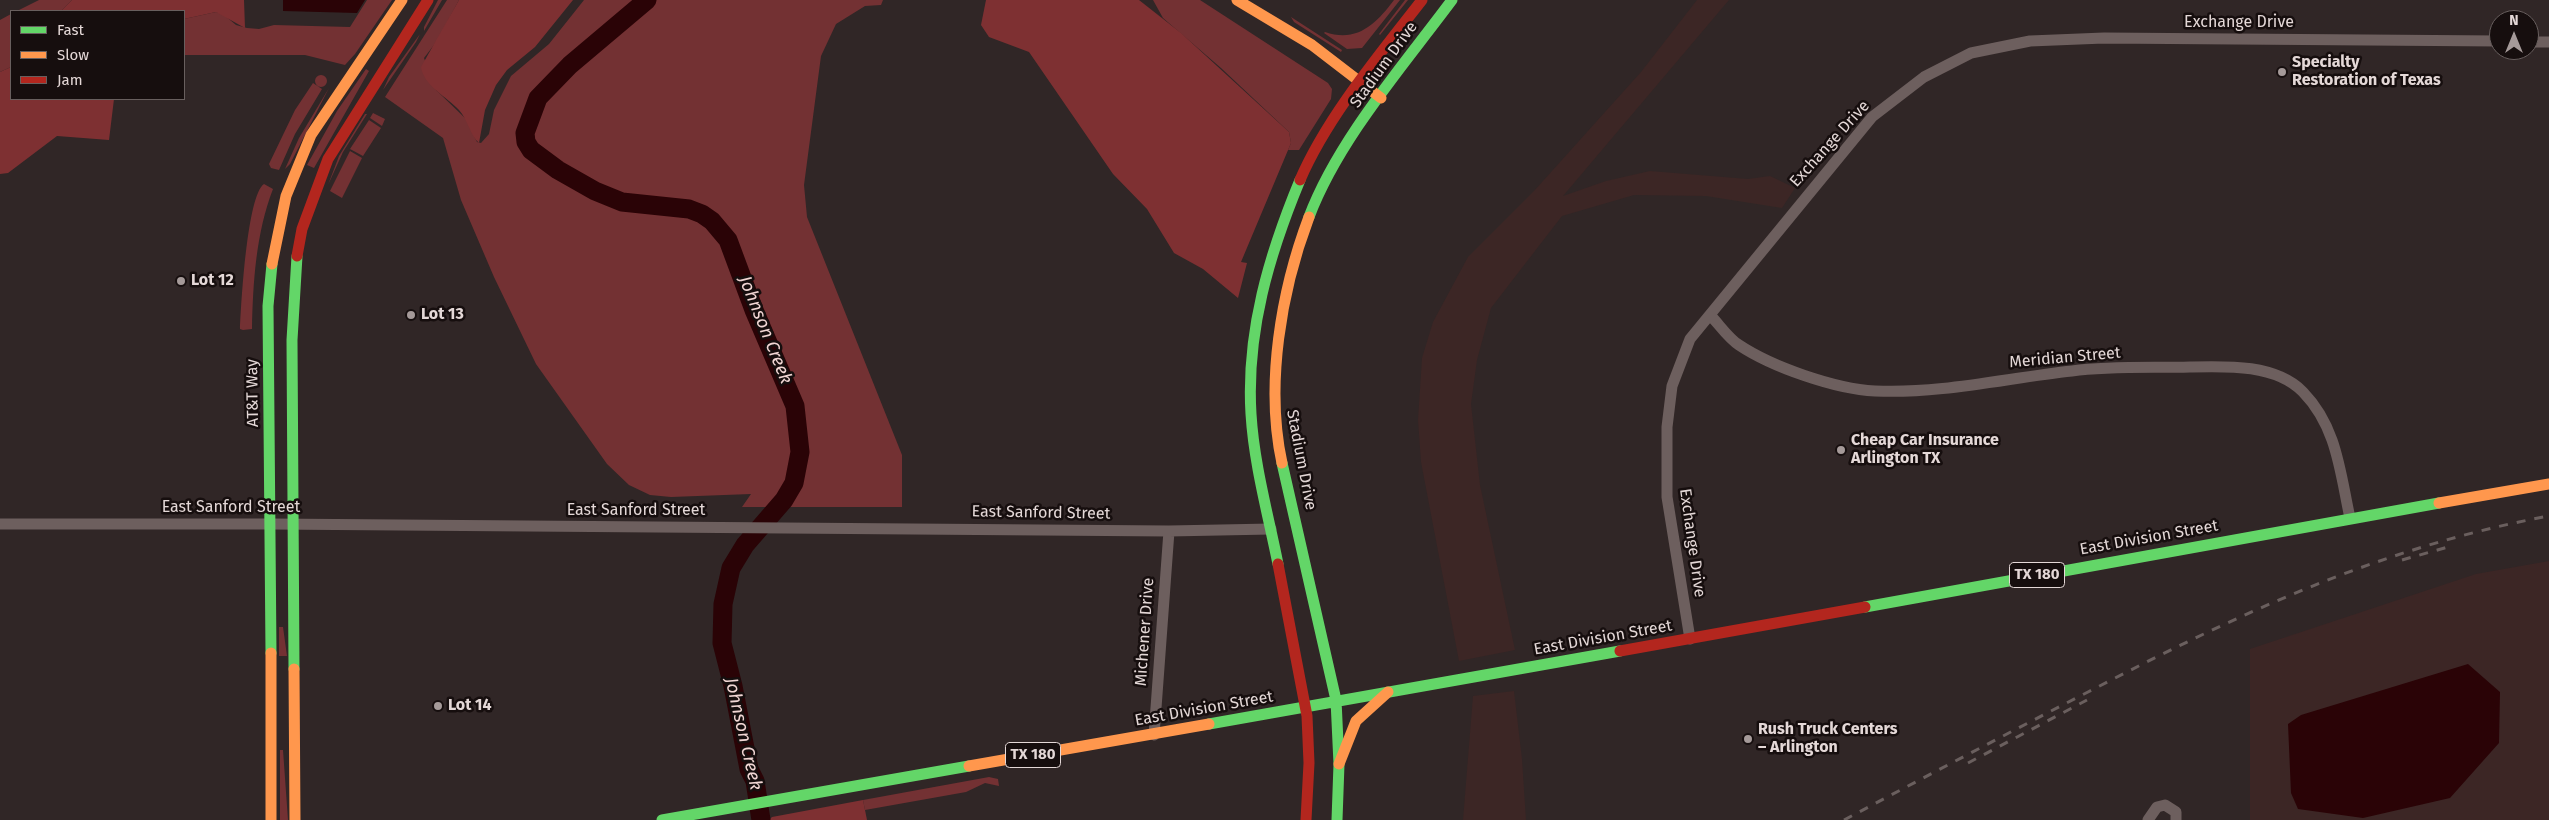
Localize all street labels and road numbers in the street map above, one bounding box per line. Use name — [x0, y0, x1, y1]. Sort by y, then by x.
street label: Exchange Drive — [2184, 13, 2294, 33]
street label: Stadium Drive — [1346, 18, 1422, 112]
street label: Exchange Drive — [1786, 97, 1874, 191]
street label: Meridian Street — [2009, 344, 2121, 372]
street label: AT&T Way — [243, 359, 263, 427]
street label: Stadium Drive — [1282, 408, 1320, 512]
street label: Exchange Drive — [1675, 487, 1709, 599]
street label: East Sanford Street — [162, 498, 300, 518]
street label: East Sanford Street — [567, 501, 705, 521]
street label: East Sanford Street — [972, 502, 1110, 524]
street label: East Division Street — [2078, 516, 2220, 560]
road number: TX 180 — [2010, 562, 2064, 588]
street label: Michener Drive — [1132, 577, 1158, 687]
street label: East Division Street — [1532, 616, 1674, 660]
street label: East Division Street — [1133, 687, 1275, 731]
road number: TX 180 — [1006, 742, 1060, 768]

